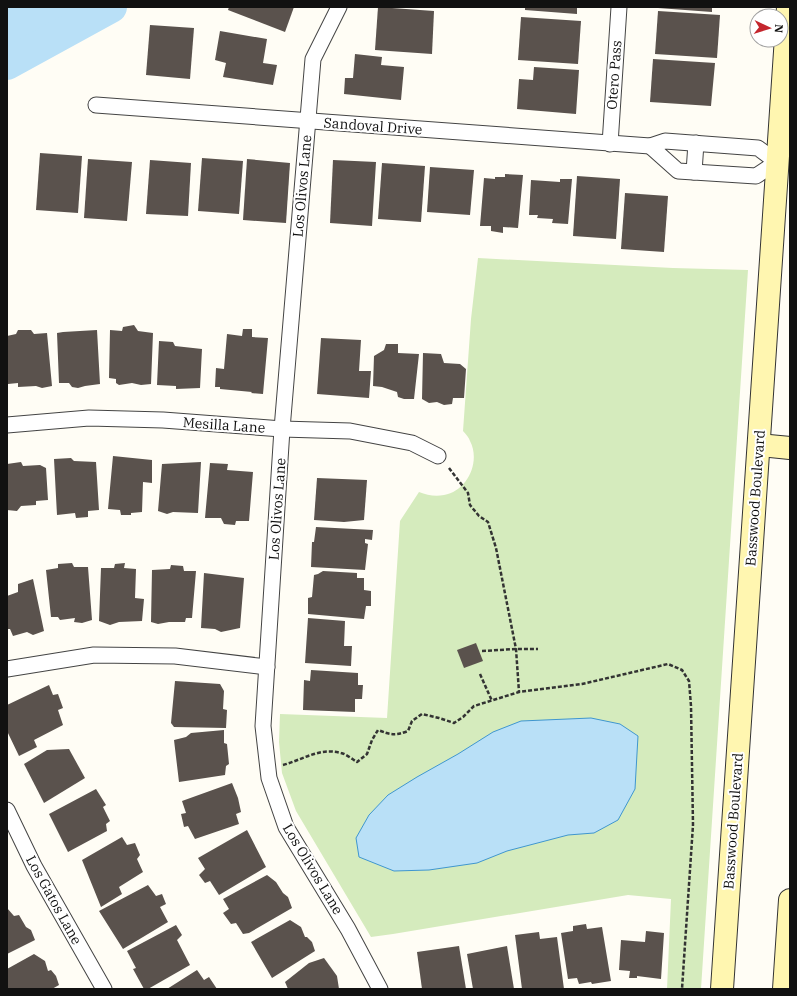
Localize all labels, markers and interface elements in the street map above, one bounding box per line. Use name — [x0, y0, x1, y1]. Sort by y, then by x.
north arrow — [749, 8, 789, 48]
text: N — [772, 24, 786, 34]
street label: Otero Pass — [603, 40, 625, 110]
street label: Sandoval Drive — [323, 114, 423, 138]
street label: Los Olivos Lane — [289, 134, 315, 238]
street label: Mesilla Lane — [182, 413, 266, 437]
street label: Basswood Boulevard — [741, 429, 769, 567]
street label: Los Olivos Lane — [264, 457, 290, 561]
street label: Basswood Boulevard — [719, 752, 747, 890]
street label: Los Olivos Lane — [279, 820, 347, 918]
street label: Los Gatos Lane — [22, 852, 86, 948]

